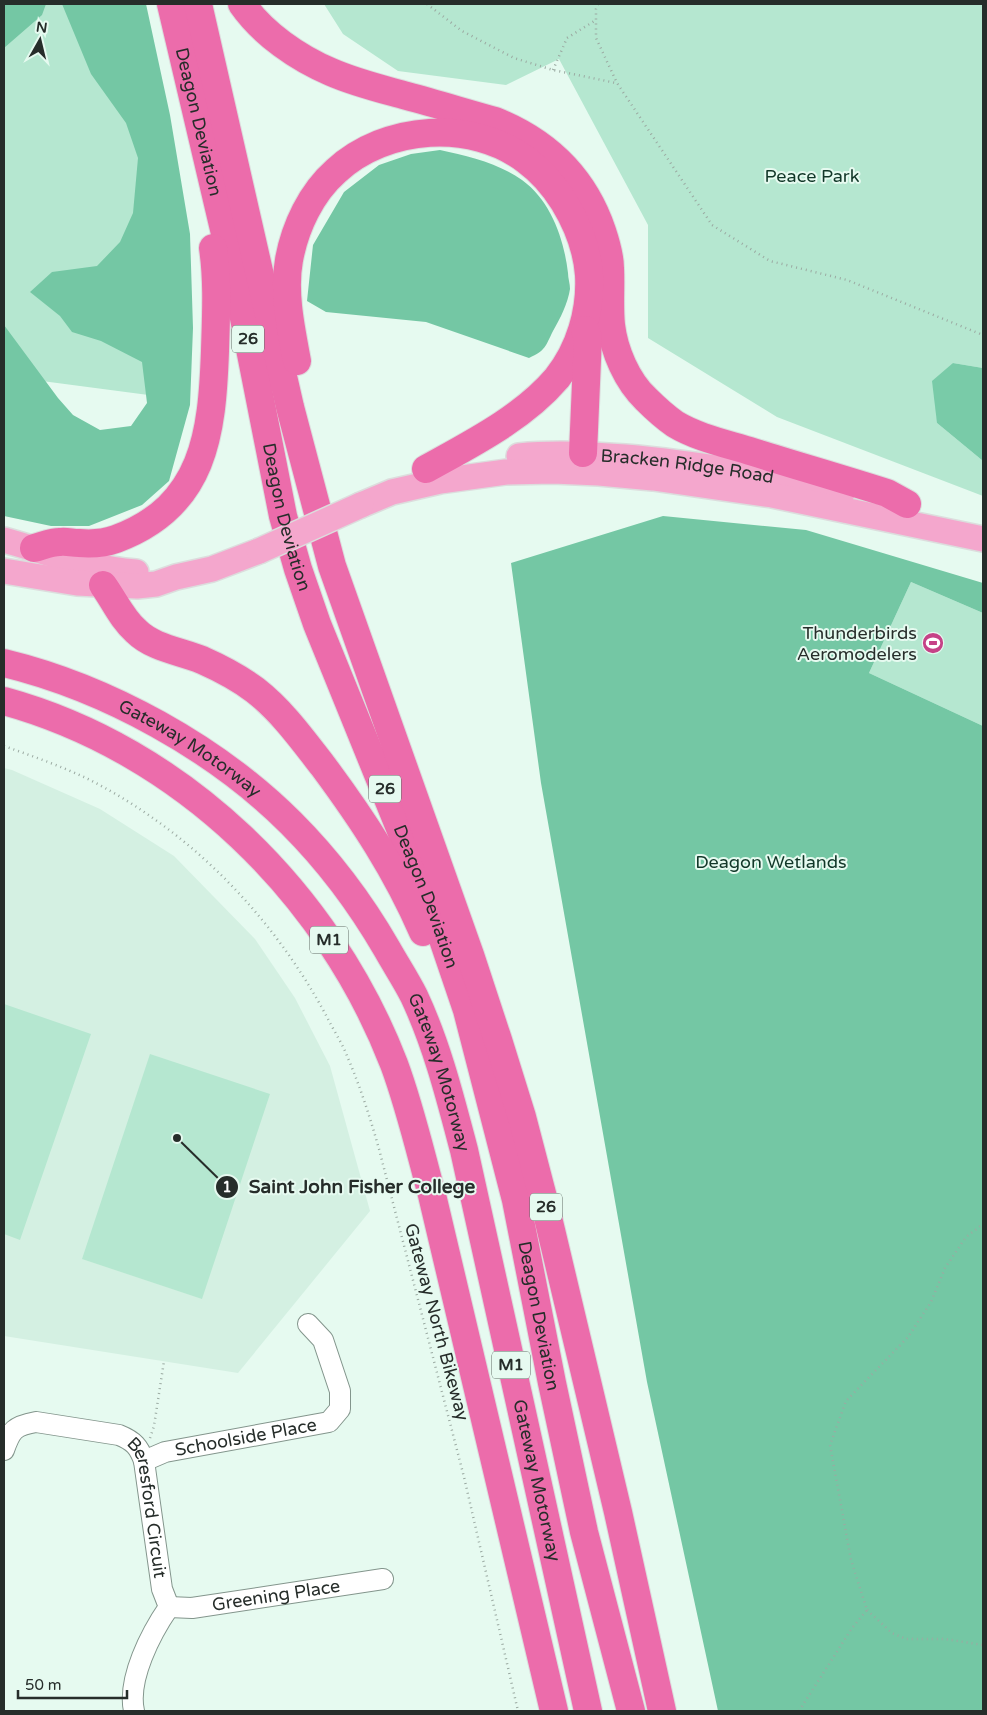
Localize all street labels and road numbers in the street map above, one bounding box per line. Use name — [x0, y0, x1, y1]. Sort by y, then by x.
street label: Deagon Deviation — [171, 45, 227, 198]
road number: 26 — [232, 326, 264, 352]
street label: Deagon Deviation — [258, 441, 316, 594]
street label: Bracken Ridge Road — [600, 444, 776, 488]
street label: Gateway Motorway — [115, 695, 266, 802]
road number: 26 — [369, 776, 401, 802]
street label: Deagon Deviation — [389, 821, 463, 971]
road number: M1 — [310, 926, 348, 954]
street label: Gateway Motorway — [403, 990, 475, 1154]
road number: 26 — [530, 1194, 562, 1220]
street label: Gateway North Bikeway — [400, 1221, 474, 1424]
street label: Deagon Deviation — [513, 1239, 564, 1393]
road number: M1 — [492, 1352, 530, 1378]
street label: Gateway Motorway — [508, 1397, 566, 1564]
street label: Schoolside Place — [173, 1413, 319, 1461]
street label: Beresford Circuit — [122, 1432, 171, 1580]
street label: Greening Place — [210, 1575, 342, 1616]

